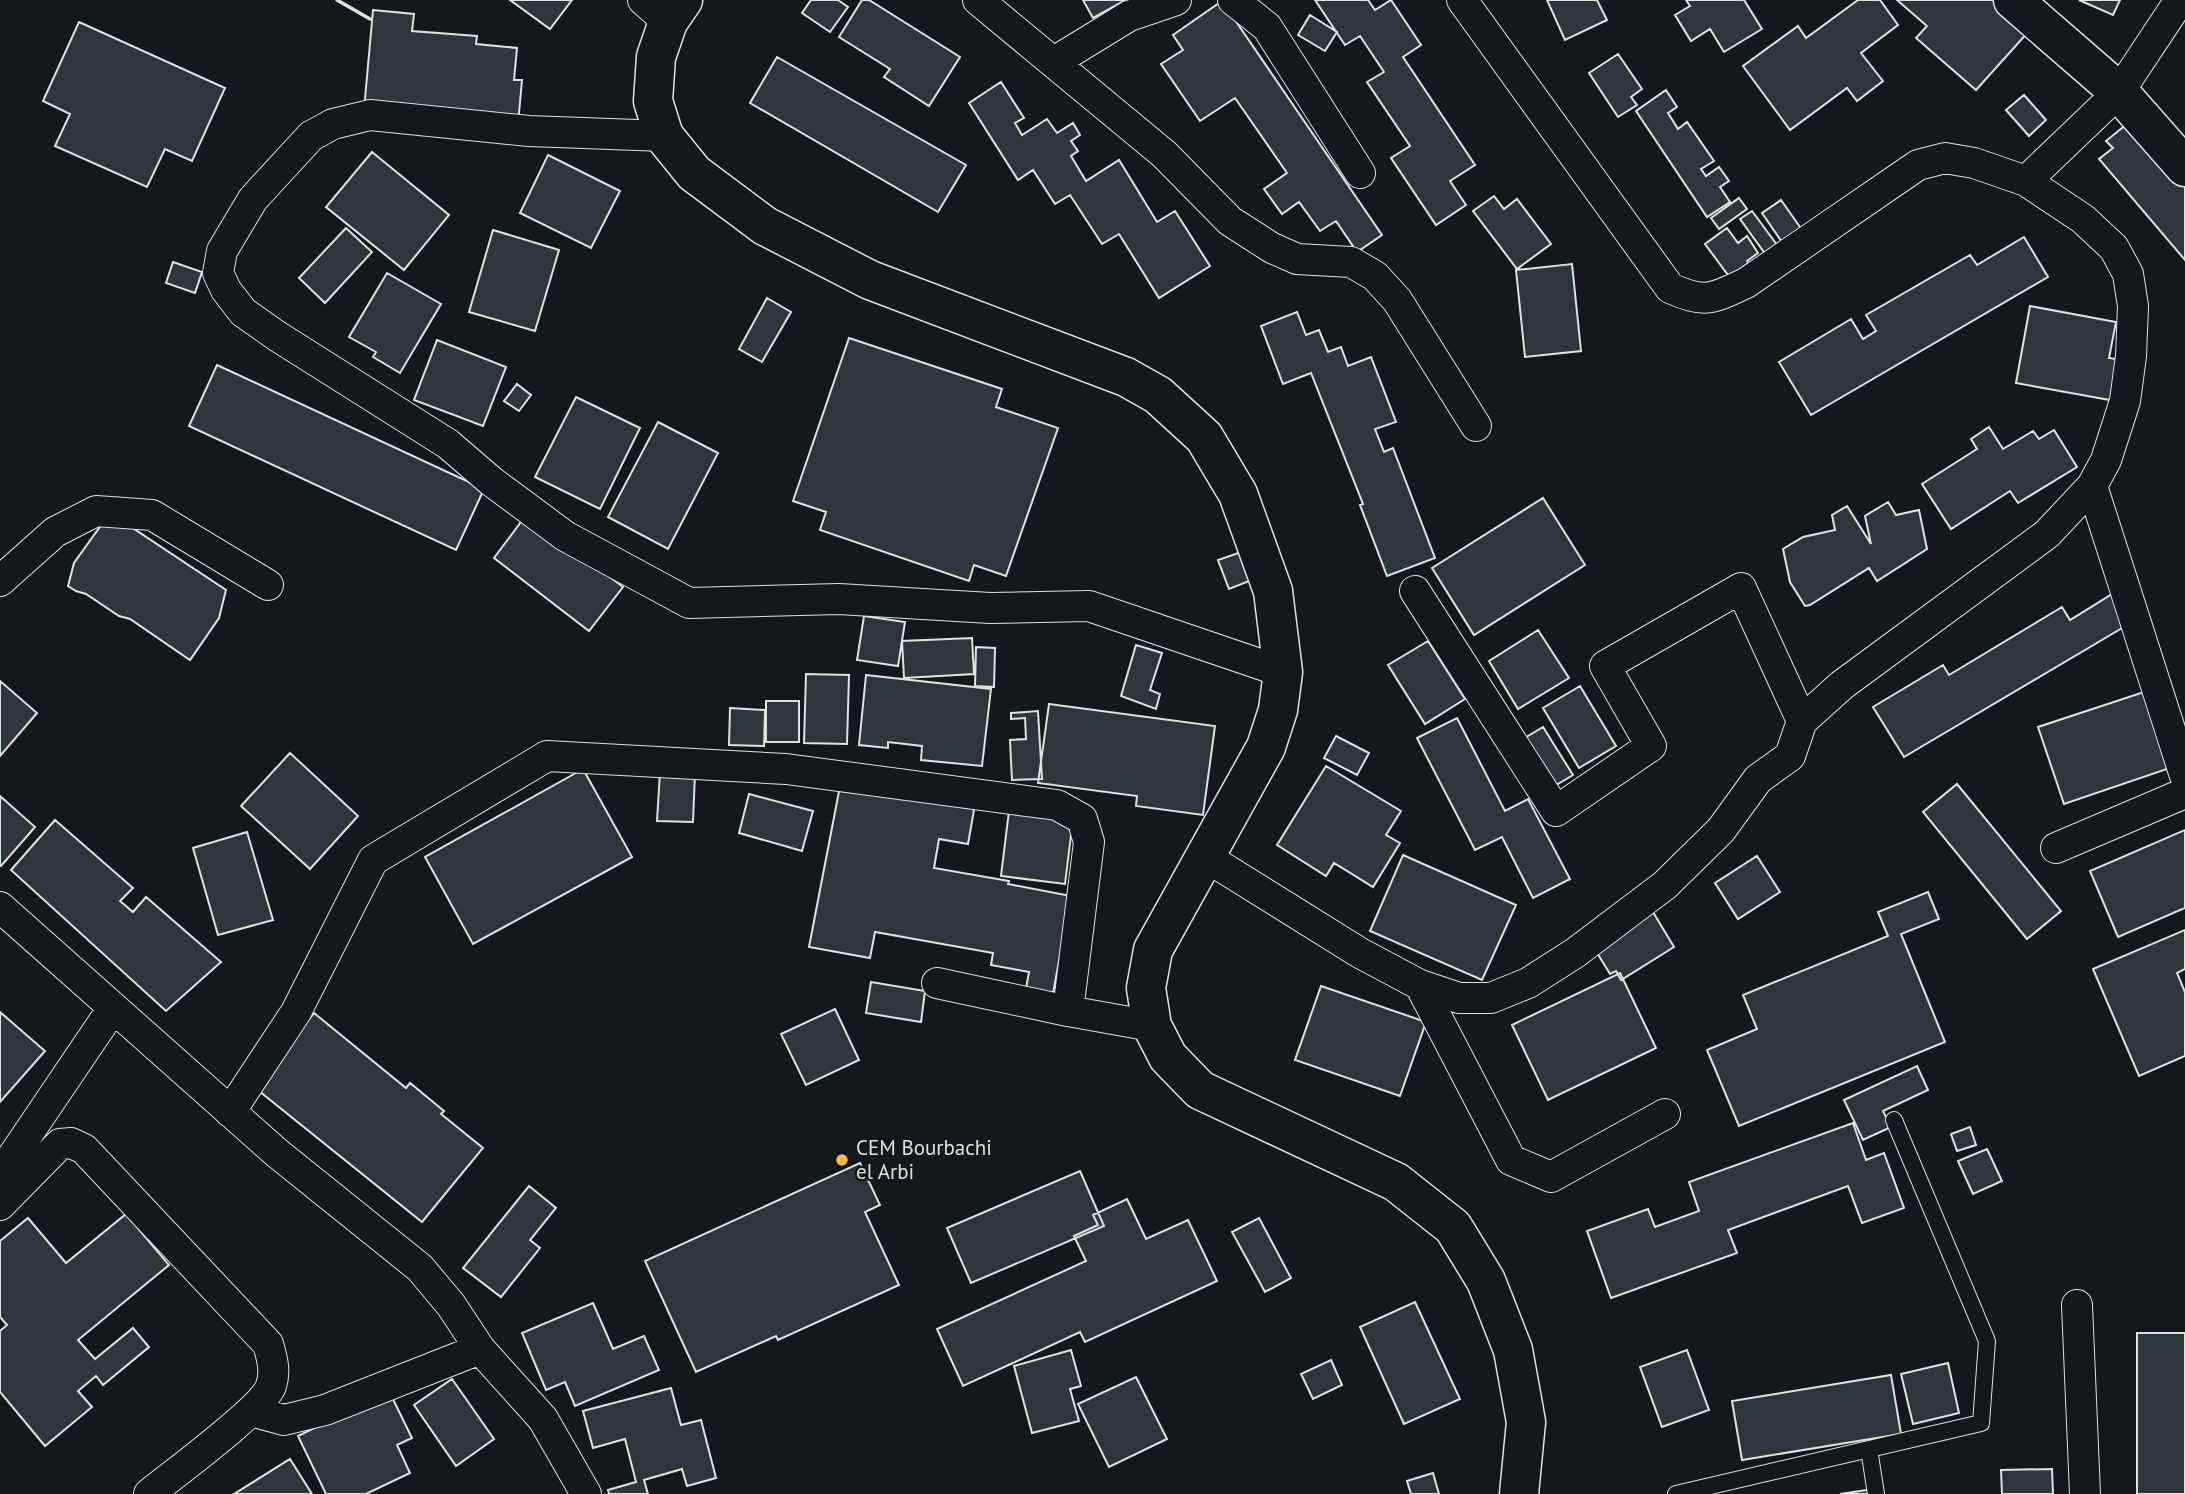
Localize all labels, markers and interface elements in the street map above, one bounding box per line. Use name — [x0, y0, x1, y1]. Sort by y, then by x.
place label: CEM Bourbachi el Arbi — [856, 1134, 992, 1185]
marker: CEM Bourbachi el Arbi — [834, 1152, 850, 1168]

